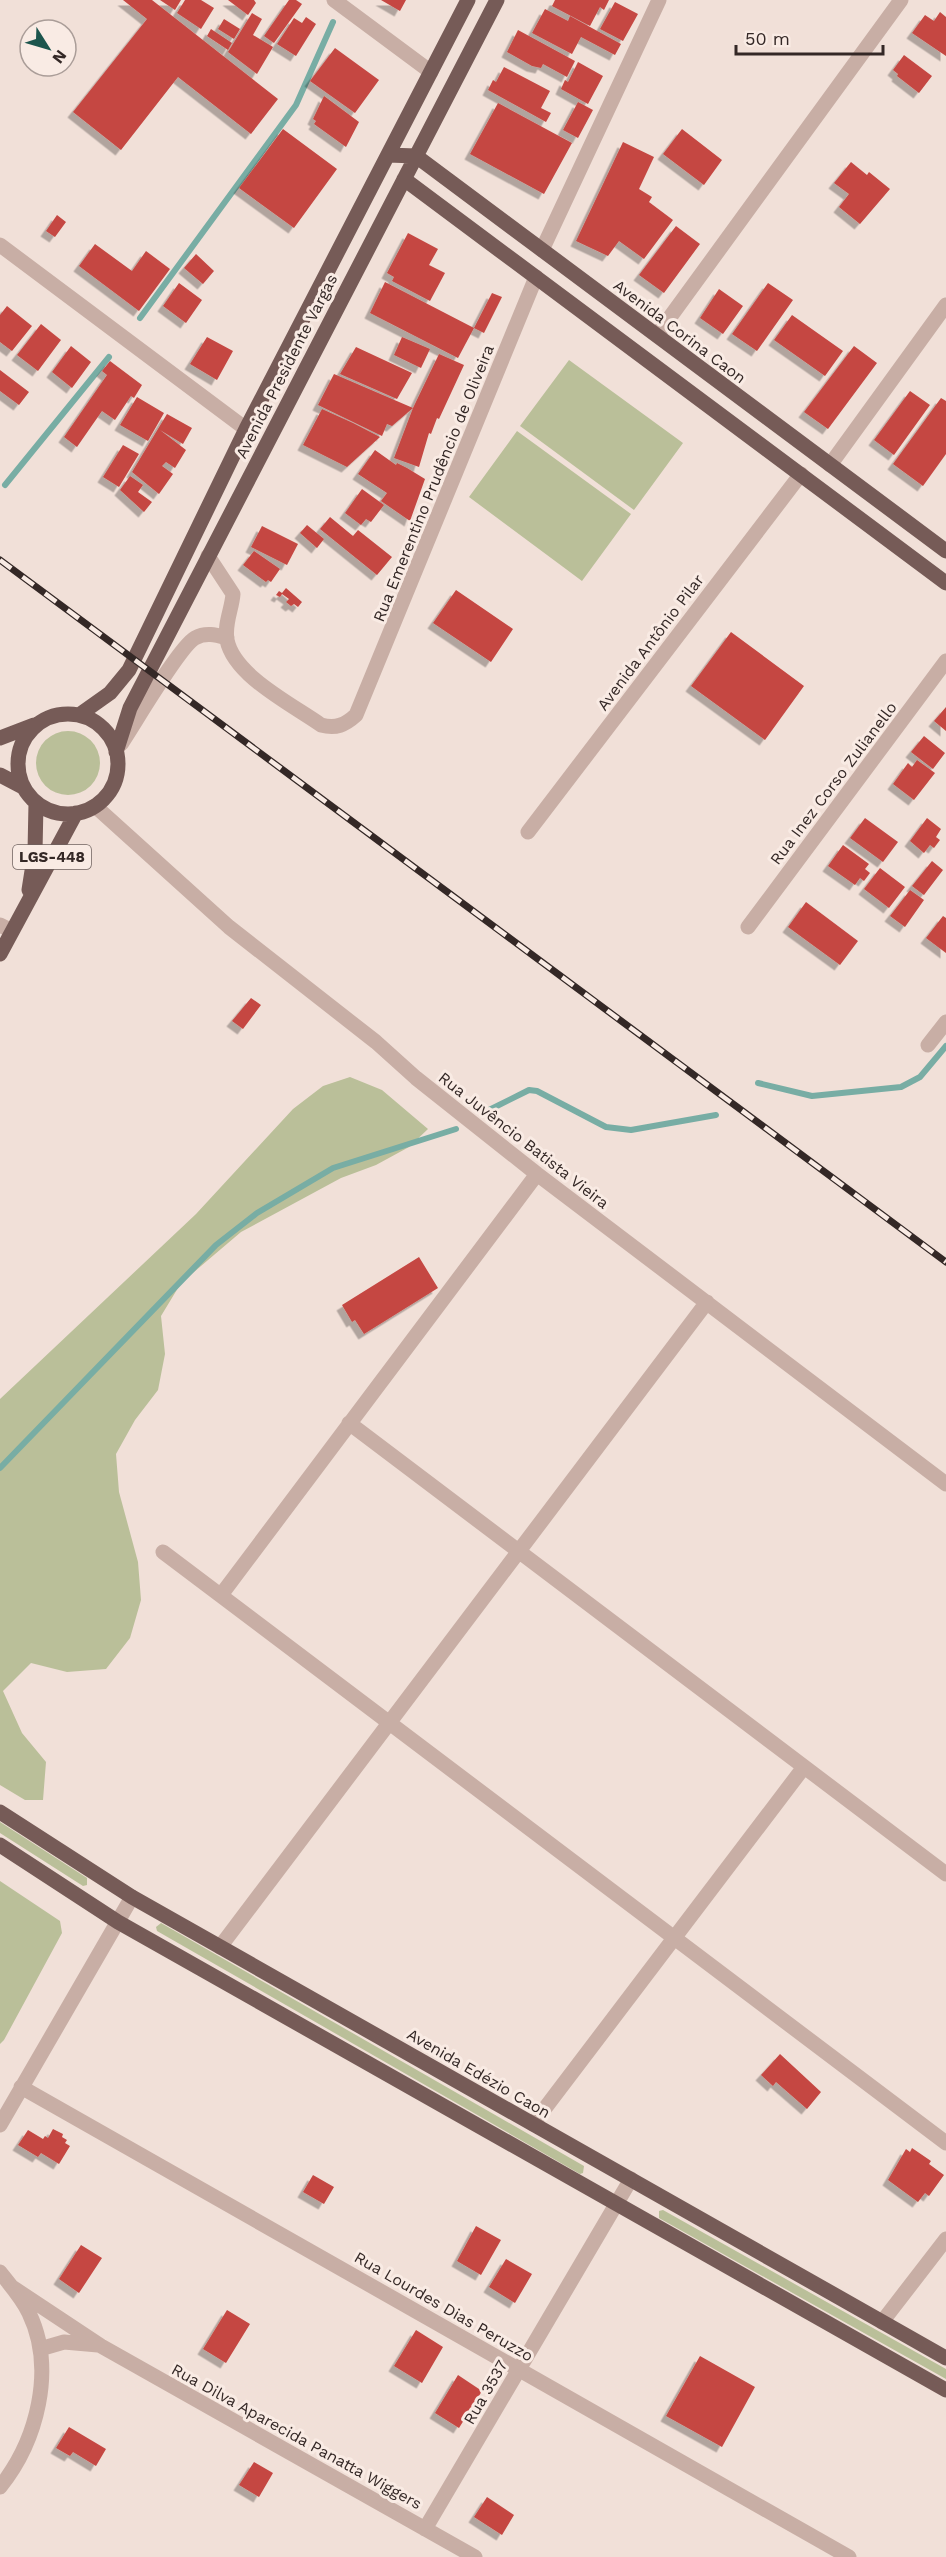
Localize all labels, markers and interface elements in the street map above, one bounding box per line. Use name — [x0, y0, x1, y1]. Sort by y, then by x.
north arrow — [18, 18, 78, 78]
scale bar — [736, 18, 883, 56]
text: 50 m — [745, 28, 790, 49]
text: N — [48, 46, 71, 67]
street label: Avenida Presidente Vargas — [232, 271, 341, 462]
street label: Avenida Corina Caon — [610, 275, 750, 387]
street label: Rua Emerentino Prudêncio de Oliveira — [369, 342, 498, 624]
street label: Avenida Antônio Pilar — [593, 570, 708, 714]
street label: Rua Inez Corso Zulianello — [766, 698, 901, 868]
road number: LGS-448 — [13, 845, 91, 869]
street label: Rua Juvêncio Batista Vieira — [435, 1068, 613, 1213]
street label: Avenida Edézio Caon — [404, 2025, 554, 2122]
street label: Rua Lourdes Dias Peruzzo — [351, 2247, 536, 2365]
street label: Rua 3537 — [460, 2357, 511, 2428]
street label: Rua Dilva Aparecida Panatta Wiggers — [168, 2360, 425, 2513]

